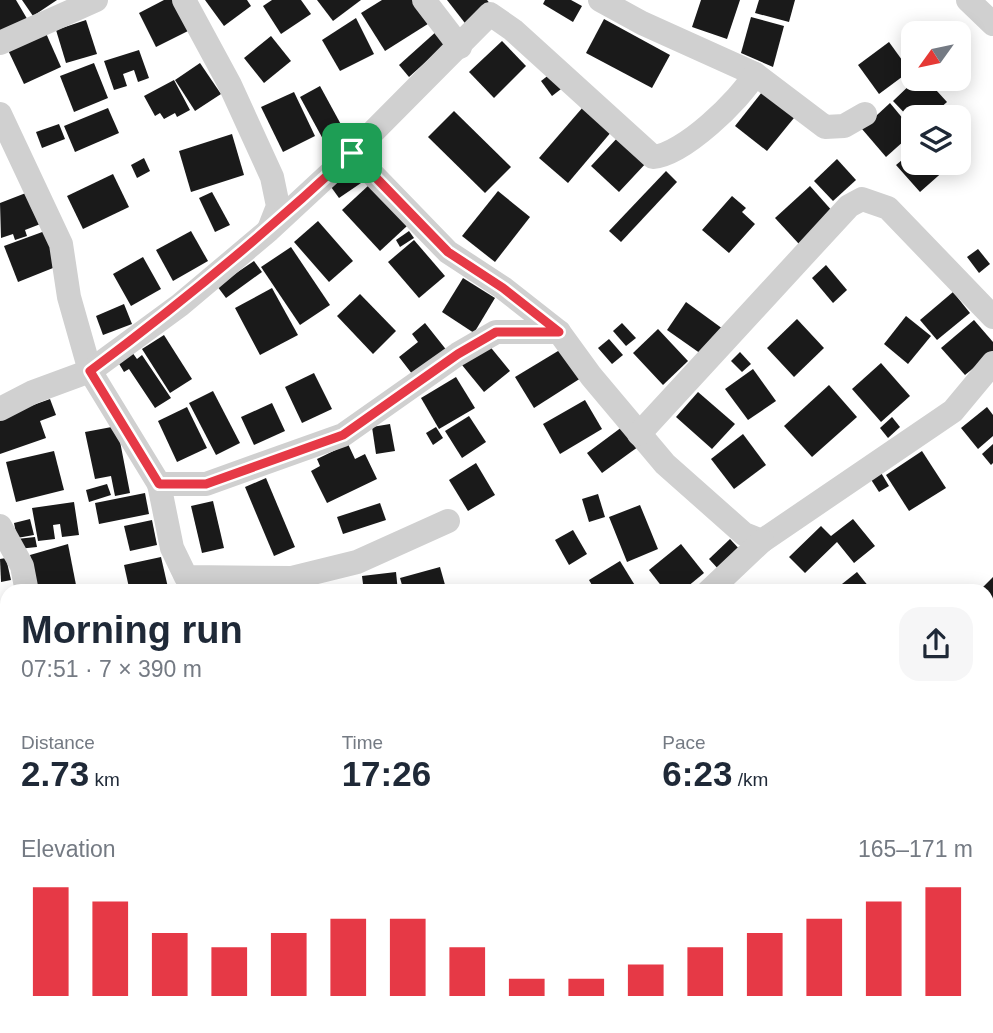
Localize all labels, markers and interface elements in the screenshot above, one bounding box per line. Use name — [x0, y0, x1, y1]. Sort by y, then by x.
north arrow — [901, 21, 971, 91]
map controls — [901, 21, 971, 175]
button: layers — [901, 105, 971, 175]
pin — [322, 123, 382, 183]
icon: arrive — [333, 134, 371, 172]
button: share — [899, 607, 973, 681]
text: Morning run — [21, 609, 243, 651]
text: 07:51 · 7 × 390 m — [21, 656, 202, 682]
text: Distance — [21, 732, 95, 753]
text: Time — [342, 732, 383, 753]
text: Pace — [662, 732, 706, 753]
text: 2.73 — [21, 754, 89, 793]
text: 17:26 — [342, 754, 431, 793]
text: 6:23 — [662, 754, 732, 793]
text: km — [89, 769, 120, 790]
text: /km — [732, 769, 768, 790]
text: Elevation — [21, 836, 116, 862]
text: 165–171 m — [858, 836, 973, 862]

